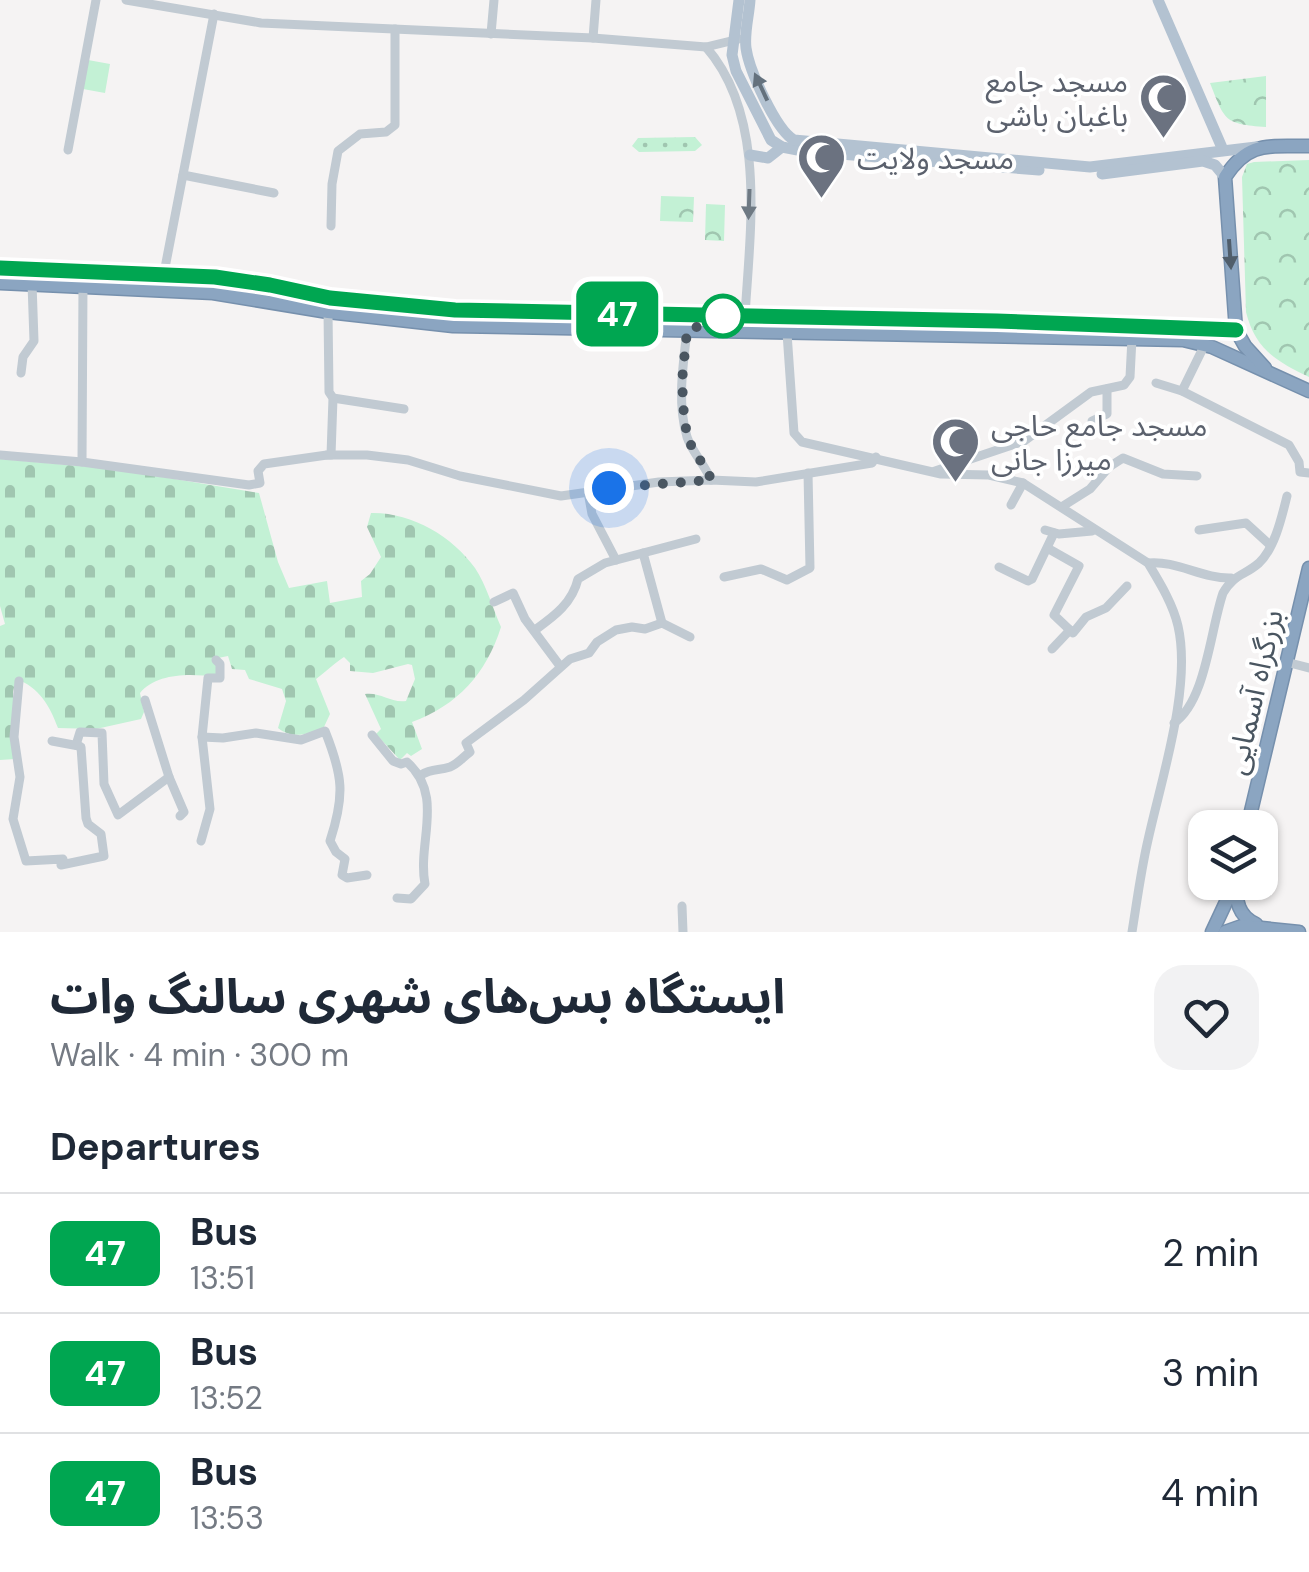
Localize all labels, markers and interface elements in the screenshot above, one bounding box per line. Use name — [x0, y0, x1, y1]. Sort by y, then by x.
place label: مسجد جامع باغبان باشی — [986, 62, 1128, 135]
one-way arrow — [752, 72, 769, 101]
mosque icon: مسجد جامع باغبان باشی — [1137, 72, 1189, 140]
mosque icon: مسجد ولایت — [796, 132, 848, 200]
place label: مسجد ولایت — [857, 139, 1014, 178]
one-way arrow — [740, 188, 756, 220]
one-way arrow — [1223, 238, 1239, 270]
line badge: 47 — [572, 282, 662, 346]
text: 47 — [596, 291, 638, 337]
unlabelled marker — [702, 295, 744, 337]
place label: مسجد جامع حاجی میرزا جانی — [991, 406, 1208, 479]
mosque icon: مسجد جامع حاجی میرزا جانی — [930, 416, 982, 484]
your location — [584, 463, 634, 513]
street label: بزرگراه آسمایی — [1216, 606, 1292, 778]
map controls — [1188, 810, 1278, 900]
button: layers — [1188, 810, 1278, 900]
text: ایستگاه بس‌های شهری سالنگ وات — [50, 965, 785, 1028]
button: heart — [1154, 965, 1259, 1070]
text: Walk · 4 min · 300 m — [50, 1034, 349, 1076]
text: Departures — [50, 1122, 261, 1172]
text: Bus — [190, 1207, 258, 1257]
text: 2 min — [1162, 1228, 1259, 1278]
text: 47 — [84, 1230, 126, 1276]
text: 13:51 — [190, 1257, 255, 1299]
text: Bus — [190, 1327, 258, 1377]
text: 3 min — [1162, 1348, 1259, 1398]
text: 47 — [84, 1350, 126, 1396]
text: 13:52 — [190, 1377, 263, 1419]
text: Bus — [190, 1447, 258, 1497]
text: 4 min — [1161, 1468, 1259, 1518]
text: 47 — [84, 1470, 126, 1516]
text: 13:53 — [190, 1497, 264, 1539]

